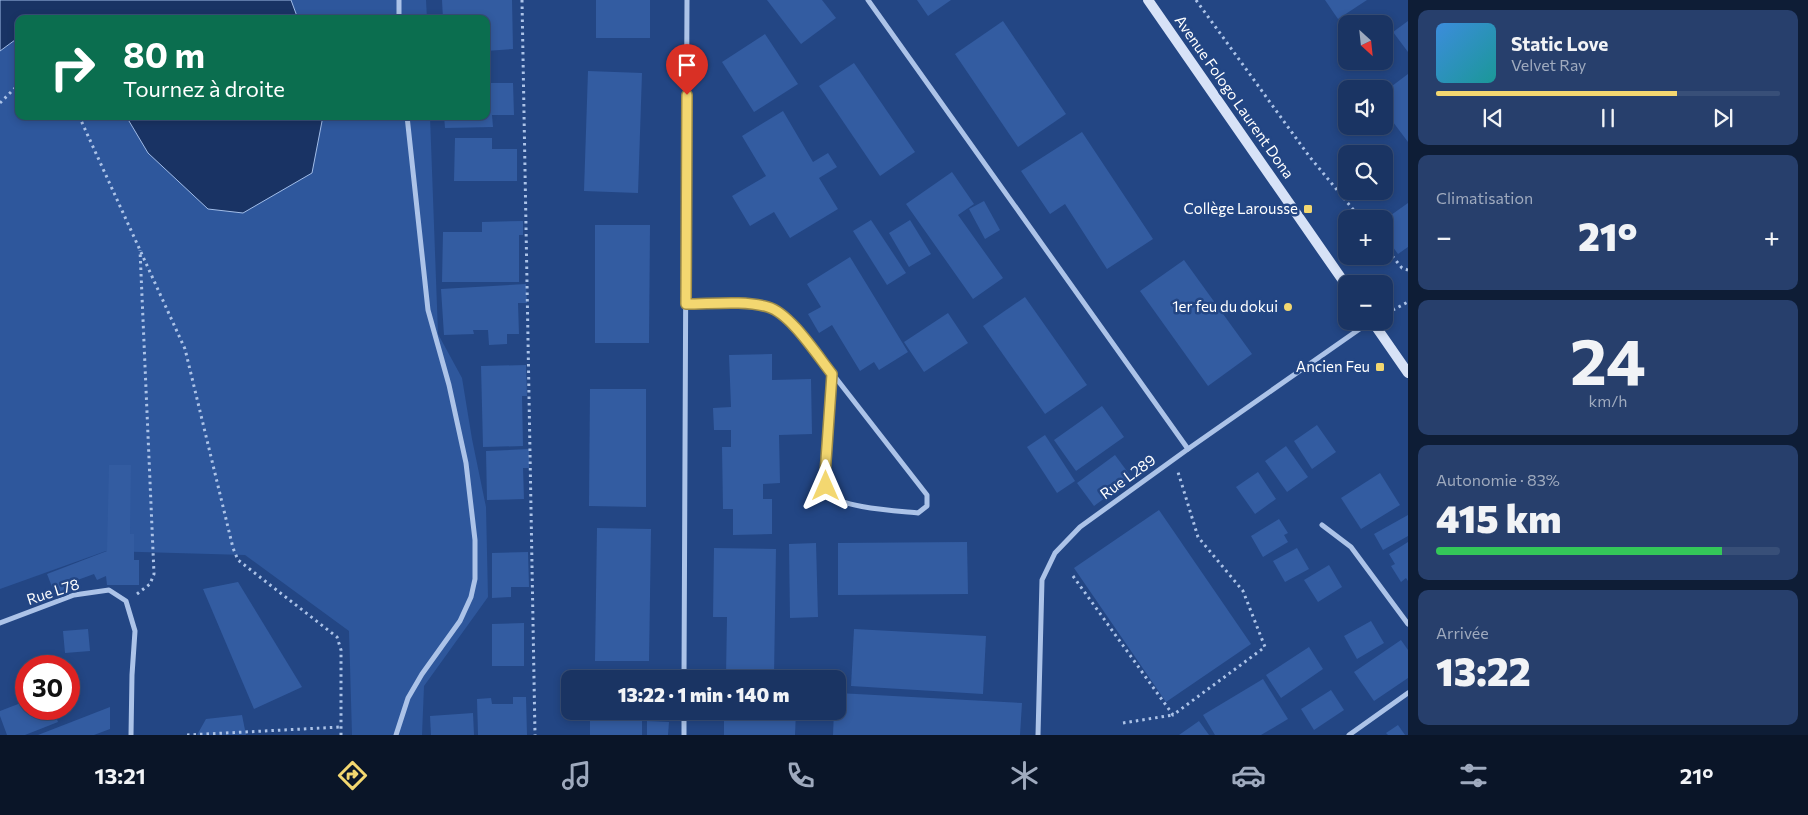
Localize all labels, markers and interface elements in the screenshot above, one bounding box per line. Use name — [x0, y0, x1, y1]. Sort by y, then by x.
street label: Avenue Fologo Laurent Dona — [1171, 11, 1298, 182]
north arrow — [1338, 15, 1392, 70]
map controls — [1338, 15, 1393, 330]
text: 80 m — [123, 32, 205, 75]
text: Static Love — [1511, 32, 1608, 55]
icon: right — [40, 35, 105, 100]
pin — [666, 44, 708, 95]
icon: arrive — [673, 51, 701, 79]
text: Velvet Ray — [1511, 55, 1586, 74]
text: Tournez à droite — [123, 75, 285, 102]
button: sound — [1338, 80, 1393, 135]
icon: previous — [1479, 104, 1507, 132]
icon: pause — [1594, 104, 1622, 132]
icon: next — [1709, 104, 1737, 132]
button: search — [1338, 145, 1393, 200]
text: Climatisation — [1436, 188, 1533, 207]
place label: Collège Larousse — [1183, 199, 1298, 217]
marker: Collège Larousse — [1302, 203, 1314, 215]
button: + — [1338, 210, 1393, 265]
text: 21° — [1578, 212, 1638, 259]
text: − — [1436, 219, 1452, 253]
text: + — [1764, 219, 1780, 253]
button: − — [1338, 275, 1393, 330]
place label: 1er feu du dokui — [1172, 297, 1278, 315]
marker: 1er feu du dokui — [1282, 301, 1294, 313]
text: 24 — [1570, 319, 1646, 398]
place label: Ancien Feu — [1296, 357, 1370, 375]
marker: Ancien Feu — [1374, 361, 1386, 373]
text: km/h — [1589, 391, 1627, 410]
street label: Rue L289 — [1096, 450, 1159, 502]
position arrow — [799, 459, 851, 511]
text: Autonomie · 83% — [1436, 470, 1560, 489]
text: 415 km — [1436, 494, 1561, 541]
street label: Rue L78 — [24, 574, 81, 608]
text: Arrivée — [1436, 623, 1489, 642]
text: 13:22 — [1436, 647, 1531, 694]
speed limit sign: 30 — [15, 655, 80, 720]
text: 13:22 · 1 min · 140 m — [618, 683, 789, 706]
icon: directions — [335, 758, 370, 793]
icon: music — [559, 758, 594, 793]
icon: phone — [783, 758, 818, 793]
icon: climate — [1007, 758, 1042, 793]
icon: car — [1231, 758, 1266, 793]
icon: filters — [1456, 758, 1491, 793]
text: 13:21 — [95, 762, 146, 789]
text: 21° — [1680, 762, 1713, 789]

